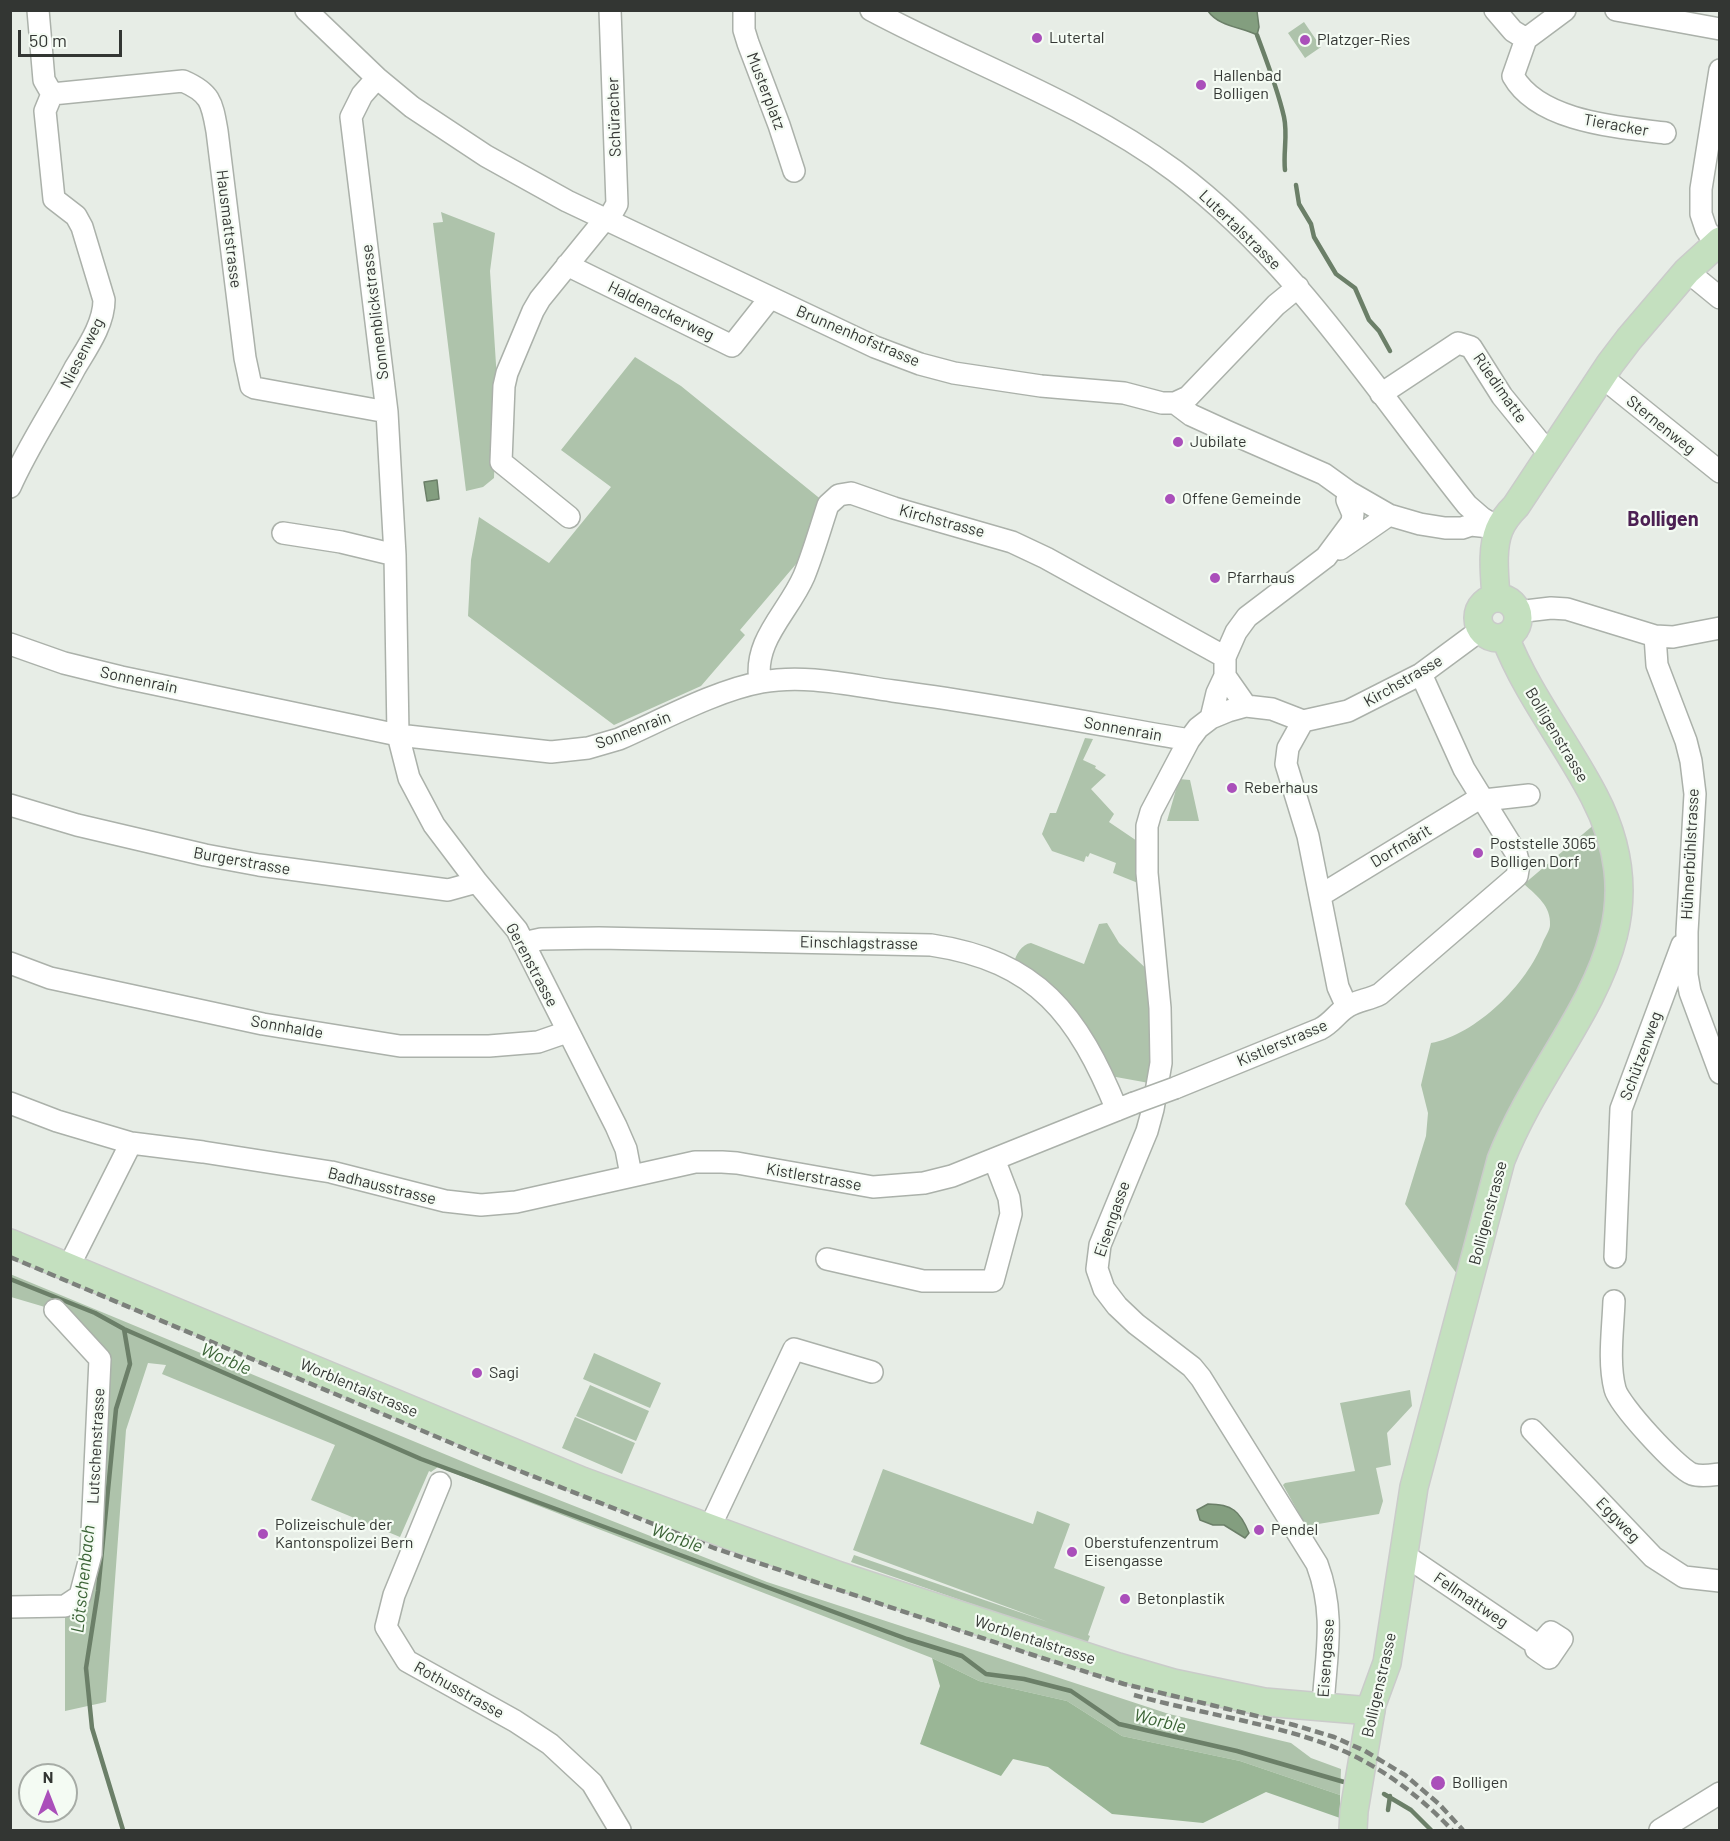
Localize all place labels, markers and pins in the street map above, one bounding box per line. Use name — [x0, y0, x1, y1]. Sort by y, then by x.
place label: Lutertal — [1049, 28, 1105, 48]
place label: Platzger-Ries — [1317, 30, 1410, 50]
marker: Lutertal — [1030, 31, 1044, 45]
marker: Platzger-Ries — [1298, 33, 1312, 47]
place label: Hallenbad Bolligen — [1213, 66, 1282, 104]
marker: Hallenbad Bolligen — [1194, 78, 1208, 92]
place label: Jubilate — [1190, 432, 1247, 452]
marker: Jubilate — [1171, 435, 1185, 449]
place label: Offene Gemeinde — [1182, 489, 1301, 509]
marker: Offene Gemeinde — [1163, 492, 1177, 506]
place label: Pfarrhaus — [1227, 568, 1295, 588]
marker: Pfarrhaus — [1208, 571, 1222, 585]
place label: Reberhaus — [1244, 778, 1318, 798]
marker: Reberhaus — [1225, 781, 1239, 795]
place label: Poststelle 3065 Bolligen Dorf — [1490, 834, 1596, 872]
marker: Poststelle 3065 Bolligen Dorf — [1471, 846, 1485, 860]
place label: Sagi — [489, 1363, 519, 1383]
marker: Sagi — [470, 1366, 484, 1380]
place label: Polizeischule der Kantonspolizei Bern — [275, 1515, 413, 1553]
place label: Pendel — [1271, 1520, 1318, 1540]
marker: Pendel — [1252, 1523, 1266, 1537]
marker: Polizeischule der Kantonspolizei Bern — [256, 1527, 270, 1541]
place label: Oberstufenzentrum Eisengasse — [1084, 1533, 1219, 1571]
marker: Oberstufenzentrum Eisengasse — [1065, 1545, 1079, 1559]
place label: Betonplastik — [1137, 1589, 1225, 1609]
marker: Betonplastik — [1118, 1592, 1132, 1606]
place label: Bolligen — [1452, 1773, 1508, 1793]
marker: Bolligen — [1429, 1774, 1447, 1792]

